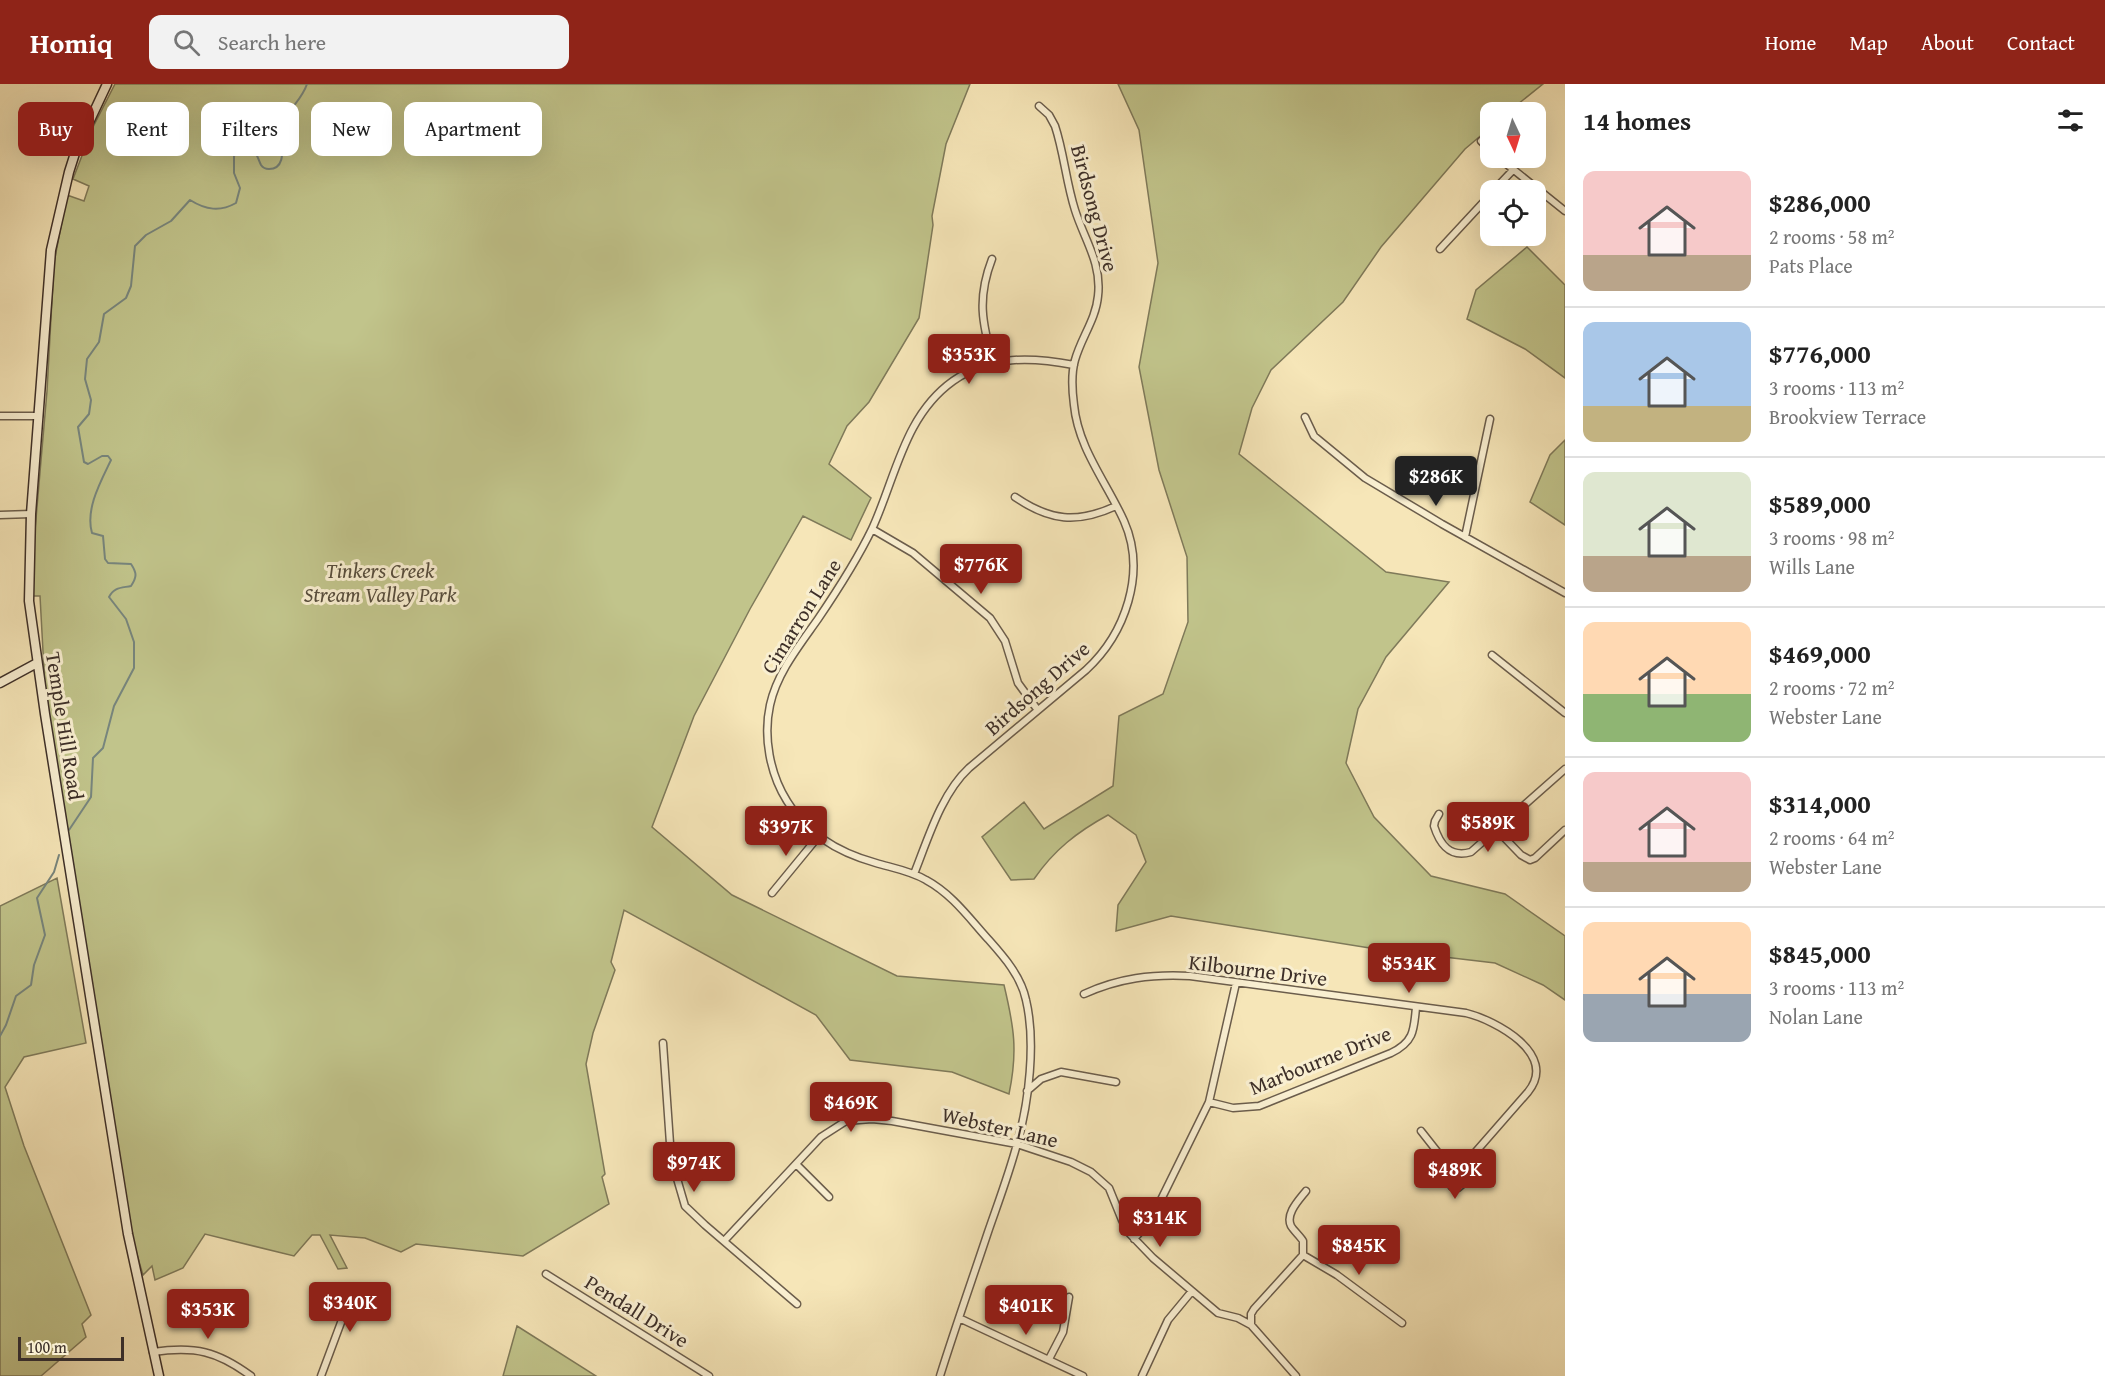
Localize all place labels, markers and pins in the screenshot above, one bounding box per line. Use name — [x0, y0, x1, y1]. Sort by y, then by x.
pin: $353K — [927, 334, 1011, 385]
pin: $286K — [1394, 456, 1478, 507]
pin: $776K — [939, 544, 1023, 595]
pin: $589K — [1446, 802, 1530, 853]
pin: $397K — [744, 806, 828, 857]
pin: $534K — [1367, 943, 1451, 994]
pin: $469K — [809, 1082, 893, 1133]
pin: $974K — [652, 1142, 736, 1193]
pin: $489K — [1413, 1149, 1497, 1200]
pin: $314K — [1118, 1197, 1202, 1248]
pin: $845K — [1317, 1225, 1401, 1276]
pin: $340K — [308, 1282, 392, 1333]
pin: $401K — [984, 1285, 1068, 1336]
pin: $353K — [166, 1289, 250, 1340]

